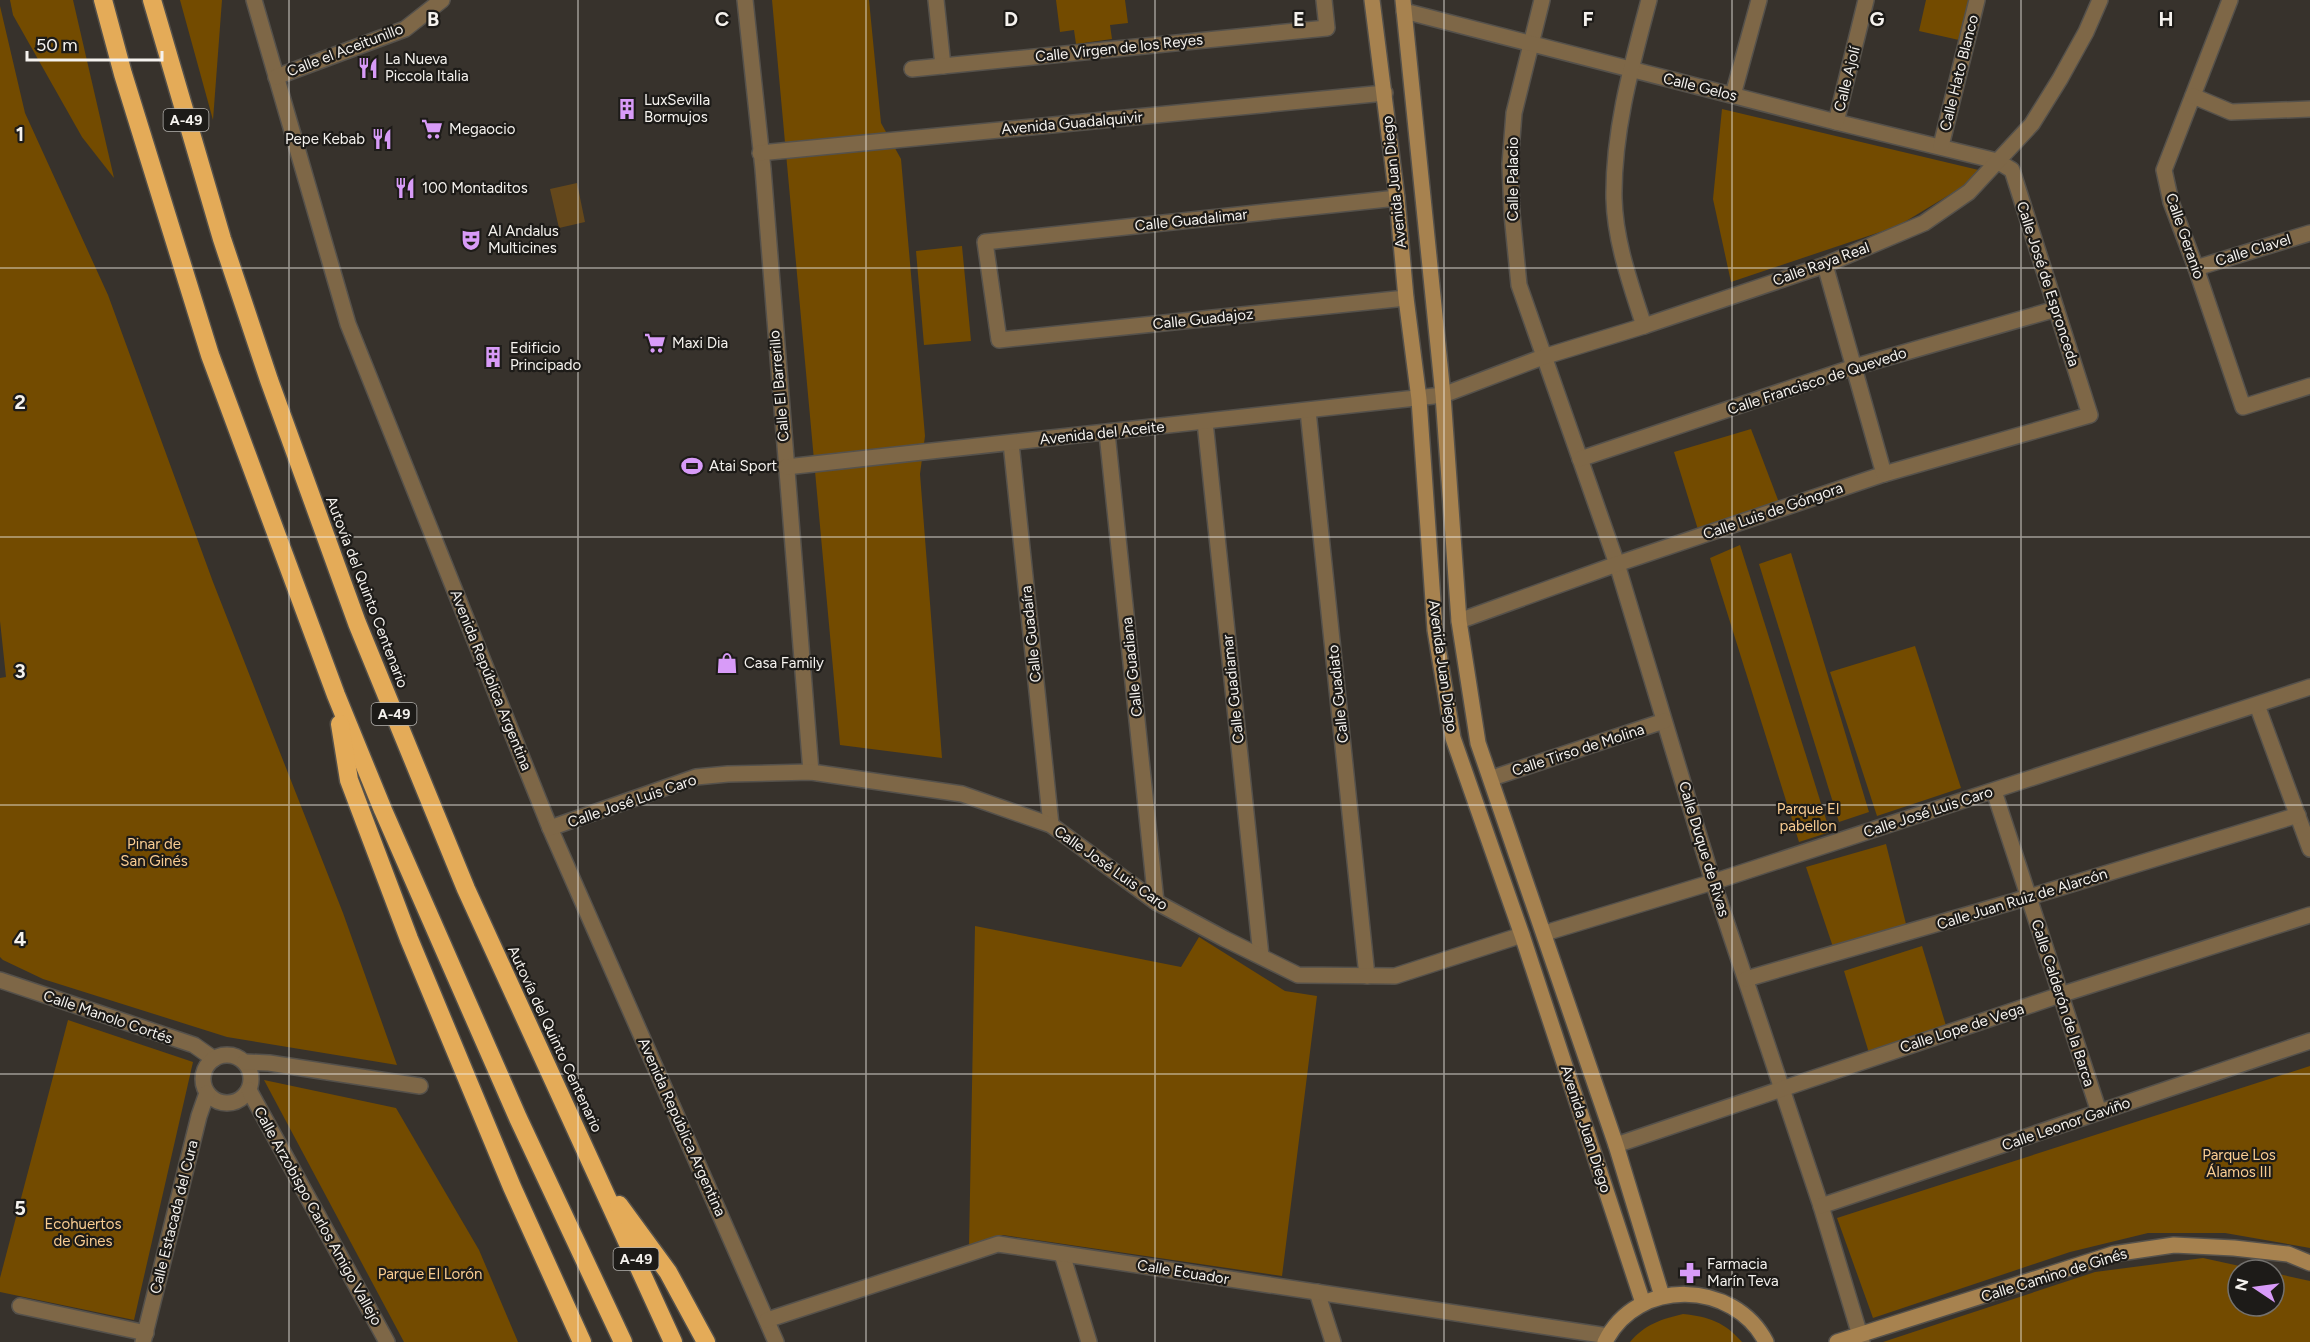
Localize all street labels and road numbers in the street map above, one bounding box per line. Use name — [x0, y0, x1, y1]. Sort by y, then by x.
street label: Calle Hato Blanco — [1936, 13, 1982, 133]
street label: Calle el Aceitunillo — [284, 19, 406, 80]
street label: Calle Virgen de los Reyes — [1034, 30, 1204, 66]
street label: Calle Ajolí — [1830, 43, 1864, 114]
street label: Calle Gelos — [1661, 69, 1739, 105]
street label: Avenida Guadalquivir — [1001, 108, 1143, 138]
road number: A-49 — [164, 109, 208, 131]
street label: Avenida Juan Diego — [1378, 115, 1410, 249]
street label: Calle Palacio — [1504, 137, 1522, 221]
street label: Calle Geranio — [2162, 191, 2208, 282]
street label: Calle José de Espronceda — [2013, 199, 2083, 369]
street label: Calle Guadalimar — [1134, 205, 1248, 235]
street label: Calle Clavel — [2213, 230, 2293, 270]
street label: Calle Raya Real — [1770, 238, 1872, 290]
street label: Calle Guadajoz — [1152, 305, 1254, 333]
street label: Calle El Barrerillo — [765, 329, 793, 442]
street label: Calle Francisco de Quevedo — [1725, 343, 1909, 418]
street label: Avenida del Aceite — [1039, 417, 1165, 449]
street label: Calle Luis de Góngora — [1701, 479, 1845, 543]
street label: Autovía del Quinto Centenario — [322, 494, 412, 691]
street label: Calle Guadaíra — [1017, 585, 1045, 683]
street label: Avenida República Argentina — [446, 587, 536, 773]
street label: Avenida Juan Diego — [1425, 599, 1461, 733]
street label: Calle Guadiana — [1118, 616, 1146, 718]
street label: Calle Guadiamar — [1218, 633, 1248, 745]
street label: Calle Guadiato — [1324, 644, 1352, 744]
road number: A-49 — [372, 703, 416, 725]
street label: Calle Tirso de Molina — [1510, 720, 1646, 780]
street label: Calle José Luis Caro — [565, 770, 699, 831]
street label: Calle Duque de Rivas — [1675, 779, 1733, 919]
street label: Calle José Luis Caro — [1861, 783, 1995, 841]
street label: Calle José Luis Caro — [1051, 822, 1172, 914]
street label: Calle Juan Ruiz de Alarcón — [1935, 864, 2109, 934]
street label: Calle Calderón de la Barca — [2027, 917, 2099, 1089]
street label: Autovía del Quinto Centenario — [504, 943, 606, 1135]
street label: Calle Manolo Cortés — [41, 986, 175, 1048]
street label: Calle Lope de Vega — [1898, 999, 2026, 1057]
street label: Avenida República Argentina — [634, 1035, 730, 1219]
street label: Avenida Juan Diego — [1557, 1063, 1615, 1195]
street label: Calle Leonor Gaviño — [1999, 1093, 2133, 1154]
street label: Calle Arzobispo Carlos Amigo Vallejo — [250, 1103, 386, 1329]
street label: Calle Estacada del Cura — [146, 1138, 202, 1296]
street label: Calle Camino de Ginés — [1979, 1244, 2129, 1306]
road number: A-49 — [614, 1248, 658, 1270]
street label: Calle Ecuador — [1136, 1256, 1230, 1288]

